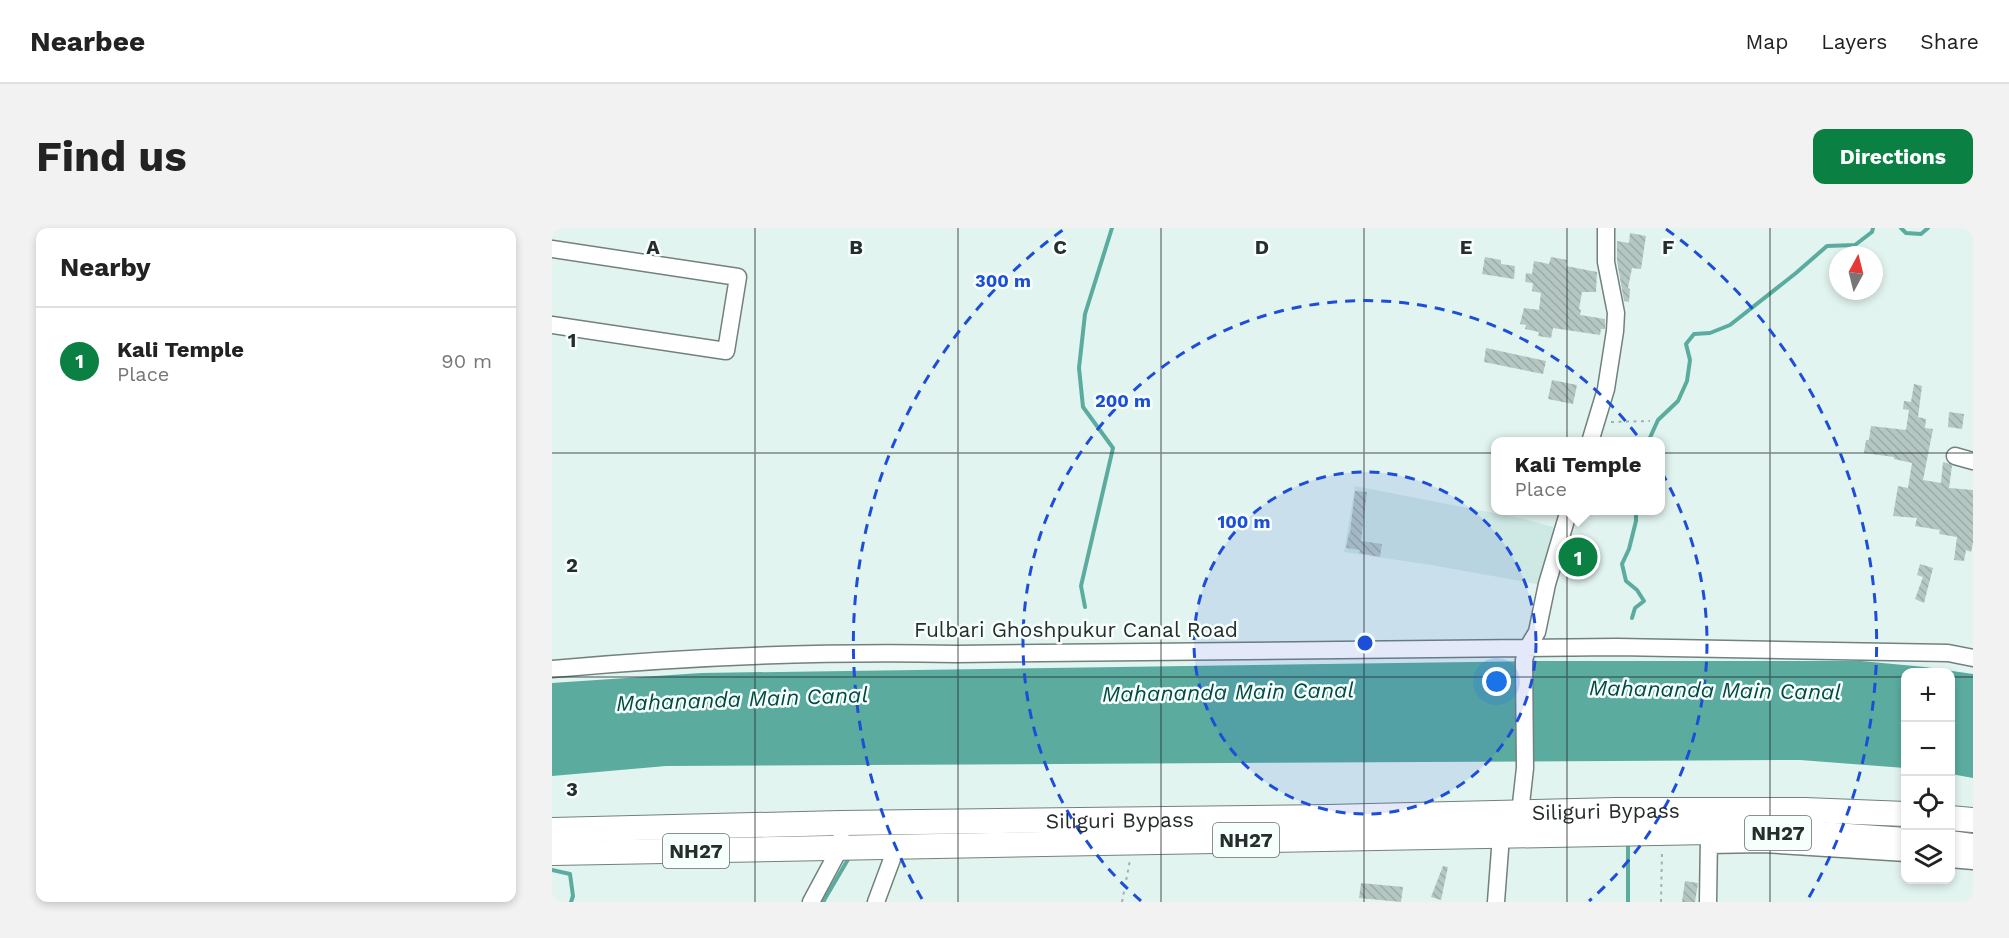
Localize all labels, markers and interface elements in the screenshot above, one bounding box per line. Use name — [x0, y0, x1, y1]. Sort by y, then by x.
text: Nearbee — [30, 25, 145, 58]
text: Map — [1745, 29, 1788, 54]
text: Layers — [1821, 29, 1887, 54]
text: Share — [1920, 29, 1979, 54]
button: Directions — [1813, 129, 1973, 184]
text: Find us — [36, 132, 187, 181]
text: A — [646, 235, 660, 259]
text: B — [849, 235, 863, 259]
text: C — [1053, 235, 1067, 259]
text: D — [1255, 235, 1269, 259]
text: E — [1460, 235, 1472, 259]
text: F — [1662, 235, 1674, 259]
north arrow — [1829, 246, 1883, 300]
text: Nearby — [60, 252, 151, 282]
text: 300 m — [975, 270, 1031, 291]
text: 1 — [568, 328, 576, 352]
text: Kali Temple — [117, 337, 244, 362]
text: 1 — [75, 349, 84, 373]
text: 90 m — [441, 349, 492, 373]
text: Place — [117, 362, 169, 386]
text: 200 m — [1095, 390, 1151, 411]
popup — [1491, 437, 1665, 515]
text: Kali Temple — [1515, 452, 1641, 477]
text: Place — [1515, 477, 1567, 501]
text: 100 m — [1217, 511, 1271, 532]
pin: 1 — [1558, 534, 1598, 580]
text: 2 — [566, 553, 578, 577]
street label: Fulbari Ghoshpukur Canal Road — [914, 617, 1238, 642]
centre of rings — [1355, 633, 1375, 653]
your location — [1482, 667, 1511, 696]
map controls — [1901, 668, 1955, 884]
button: + — [1901, 668, 1955, 722]
water label: Mahananda Main Canal — [1589, 675, 1842, 705]
water label: Mahananda Main Canal — [1102, 677, 1355, 707]
water label: Mahananda Main Canal — [616, 682, 869, 716]
button: − — [1901, 722, 1955, 776]
button: locate — [1901, 776, 1955, 830]
text: 3 — [566, 777, 578, 801]
street label: Siliguri Bypass — [1531, 797, 1680, 825]
street label: Siliguri Bypass — [1046, 806, 1194, 833]
road number: NH27 — [1745, 816, 1811, 850]
road number: NH27 — [1213, 823, 1279, 857]
button: layers — [1901, 830, 1955, 884]
road number: NH27 — [663, 834, 729, 868]

